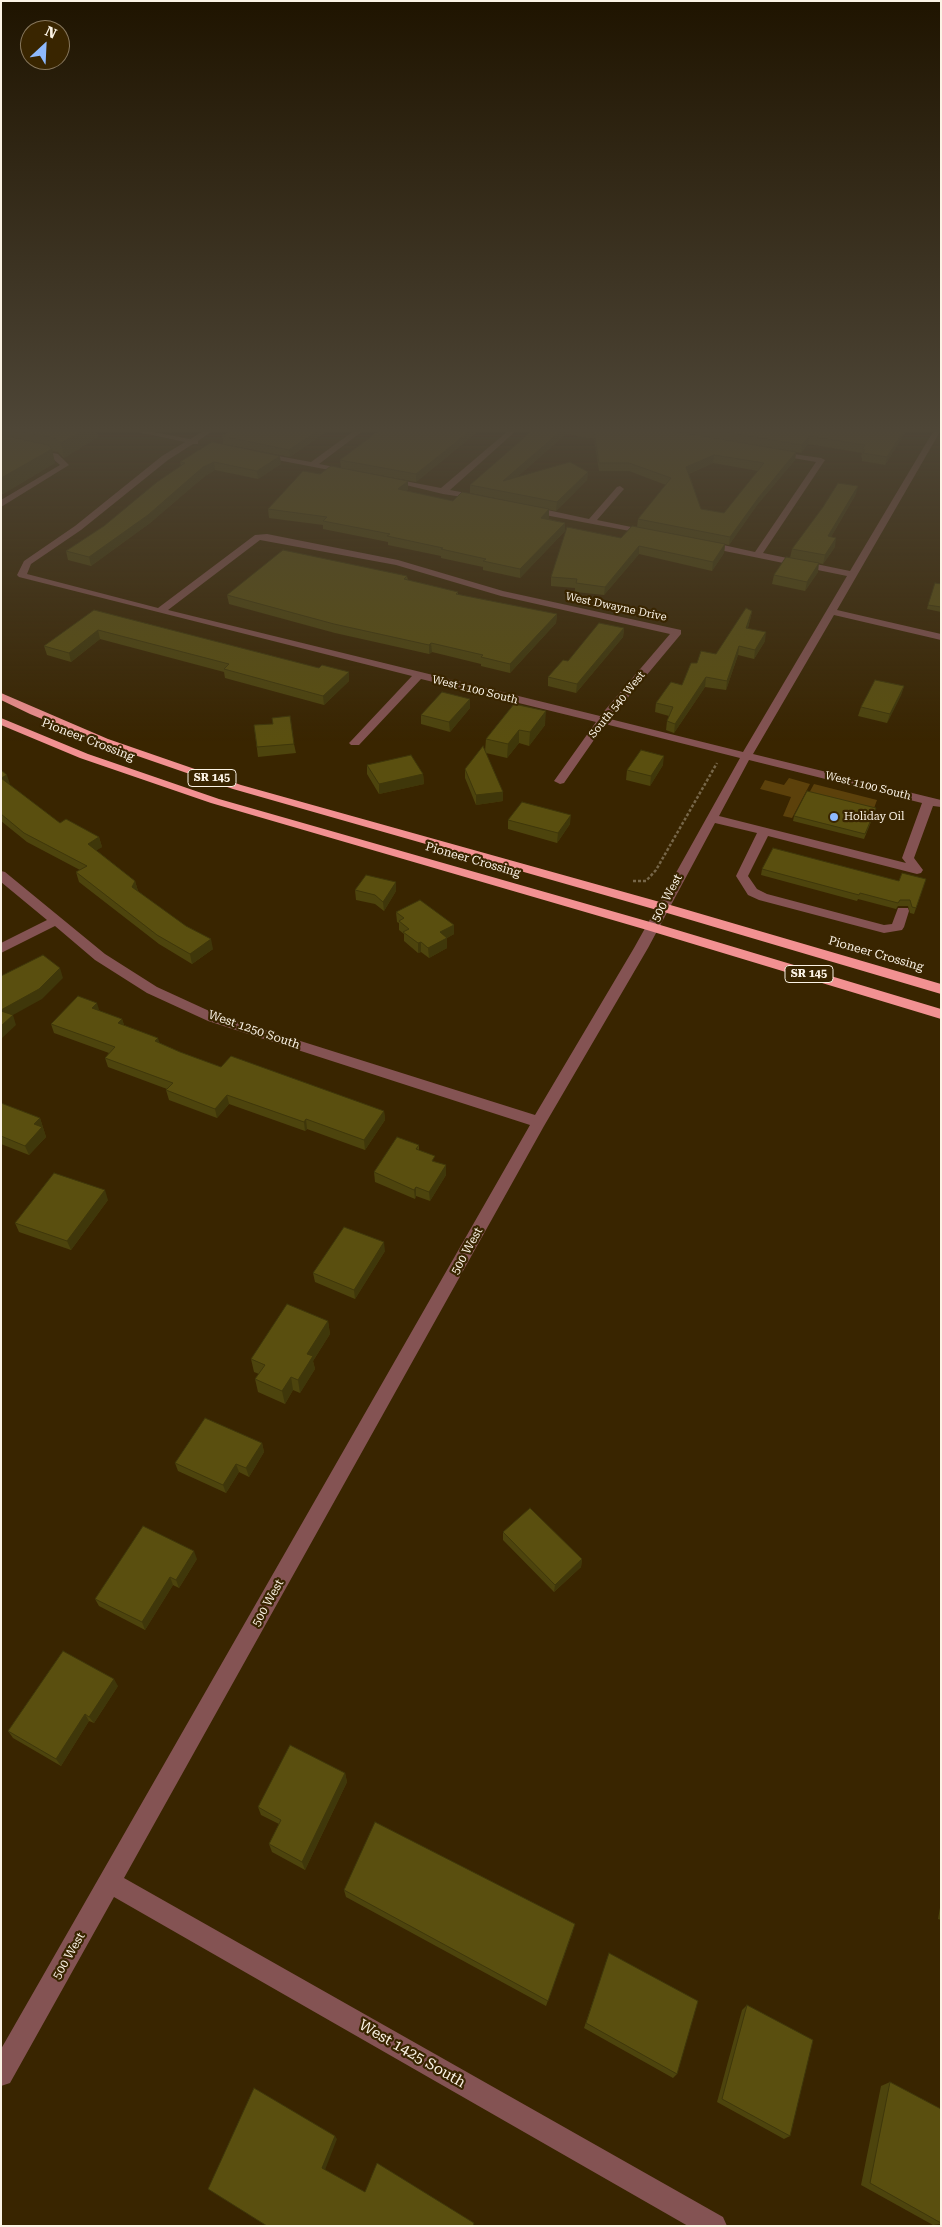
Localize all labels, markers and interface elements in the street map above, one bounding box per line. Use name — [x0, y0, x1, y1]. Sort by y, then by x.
north arrow — [20, 20, 70, 70]
text: N — [43, 23, 59, 42]
street label: West Dwayne Drive — [564, 590, 668, 624]
street label: South 540 West — [586, 669, 648, 741]
street label: West 1100 South — [431, 673, 519, 707]
street label: Pioneer Crossing — [39, 716, 137, 764]
street label: West 1100 South — [824, 769, 912, 803]
road number: SR 145 — [188, 770, 236, 786]
place label: Holiday Oil — [844, 810, 904, 824]
marker: Holiday Oil — [828, 811, 840, 823]
street label: Pioneer Crossing — [424, 840, 522, 880]
street label: 500 West — [649, 872, 685, 924]
street label: Pioneer Crossing — [827, 934, 925, 974]
road number: SR 145 — [785, 966, 833, 982]
street label: West 1250 South — [206, 1008, 302, 1052]
street label: 500 West — [448, 1225, 486, 1277]
street label: 500 West — [249, 1577, 287, 1629]
street label: 500 West — [50, 1930, 88, 1982]
street label: West 1425 South — [355, 2016, 469, 2092]

